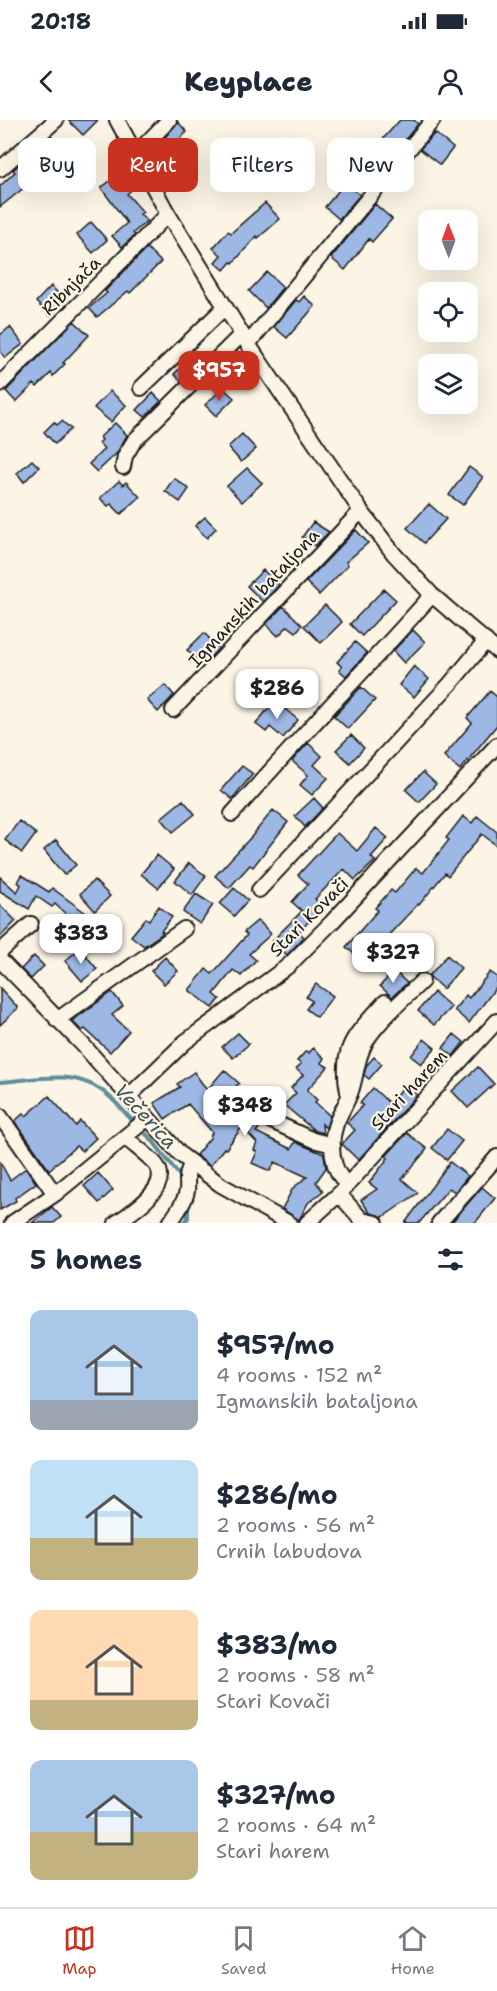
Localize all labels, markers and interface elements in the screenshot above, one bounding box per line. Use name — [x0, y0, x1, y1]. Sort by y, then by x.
text: 20:18 — [30, 7, 91, 36]
text: Keyplace — [184, 63, 313, 100]
icon: back — [30, 65, 63, 98]
icon: person — [434, 65, 467, 98]
chip: Buy — [18, 138, 96, 192]
chip: Rent — [108, 138, 198, 192]
chip: Filters — [210, 138, 315, 192]
chip: New — [327, 138, 414, 192]
north arrow — [418, 210, 478, 270]
map controls — [418, 210, 478, 414]
street label: Ribnjača — [36, 251, 106, 321]
button: locate — [418, 282, 478, 342]
pin: $957 — [183, 351, 255, 402]
button: layers — [418, 354, 478, 414]
text: $957 — [192, 357, 246, 383]
street label: Igmanskih bataljona — [183, 523, 325, 673]
pin: $286 — [241, 669, 313, 720]
text: $286 — [249, 675, 305, 701]
street label: Stari Kovači — [264, 872, 354, 962]
pin: $383 — [45, 914, 117, 965]
text: $383 — [53, 920, 109, 946]
pin: $327 — [357, 933, 429, 984]
text: $327 — [366, 939, 420, 965]
street label: Stari harem — [365, 1044, 453, 1136]
water label: Večerica — [109, 1078, 183, 1154]
pin: $348 — [209, 1086, 281, 1137]
text: $348 — [217, 1092, 273, 1118]
text: 5 homes — [30, 1242, 142, 1277]
icon: filters — [434, 1243, 467, 1276]
text: $957/mo — [216, 1327, 335, 1362]
icon: home — [78, 1334, 150, 1406]
text: 4 rooms · 152 m² — [216, 1362, 382, 1388]
text: Igmanskih bataljona — [216, 1388, 418, 1414]
text: $286/mo — [216, 1477, 338, 1512]
icon: home — [78, 1484, 150, 1556]
text: 2 rooms · 56 m² — [216, 1512, 375, 1538]
text: Crnih labudova — [216, 1538, 362, 1564]
text: $383/mo — [216, 1627, 338, 1662]
icon: home — [78, 1634, 150, 1706]
text: 2 rooms · 58 m² — [216, 1662, 375, 1688]
text: Stari Kovači — [216, 1688, 331, 1714]
text: $327/mo — [216, 1777, 336, 1812]
icon: home — [78, 1784, 150, 1856]
text: 2 rooms · 64 m² — [216, 1812, 376, 1838]
text: Stari harem — [216, 1838, 330, 1864]
tab: Map — [62, 1922, 96, 1979]
tab: Saved — [221, 1922, 266, 1979]
tab: Home — [391, 1922, 435, 1979]

